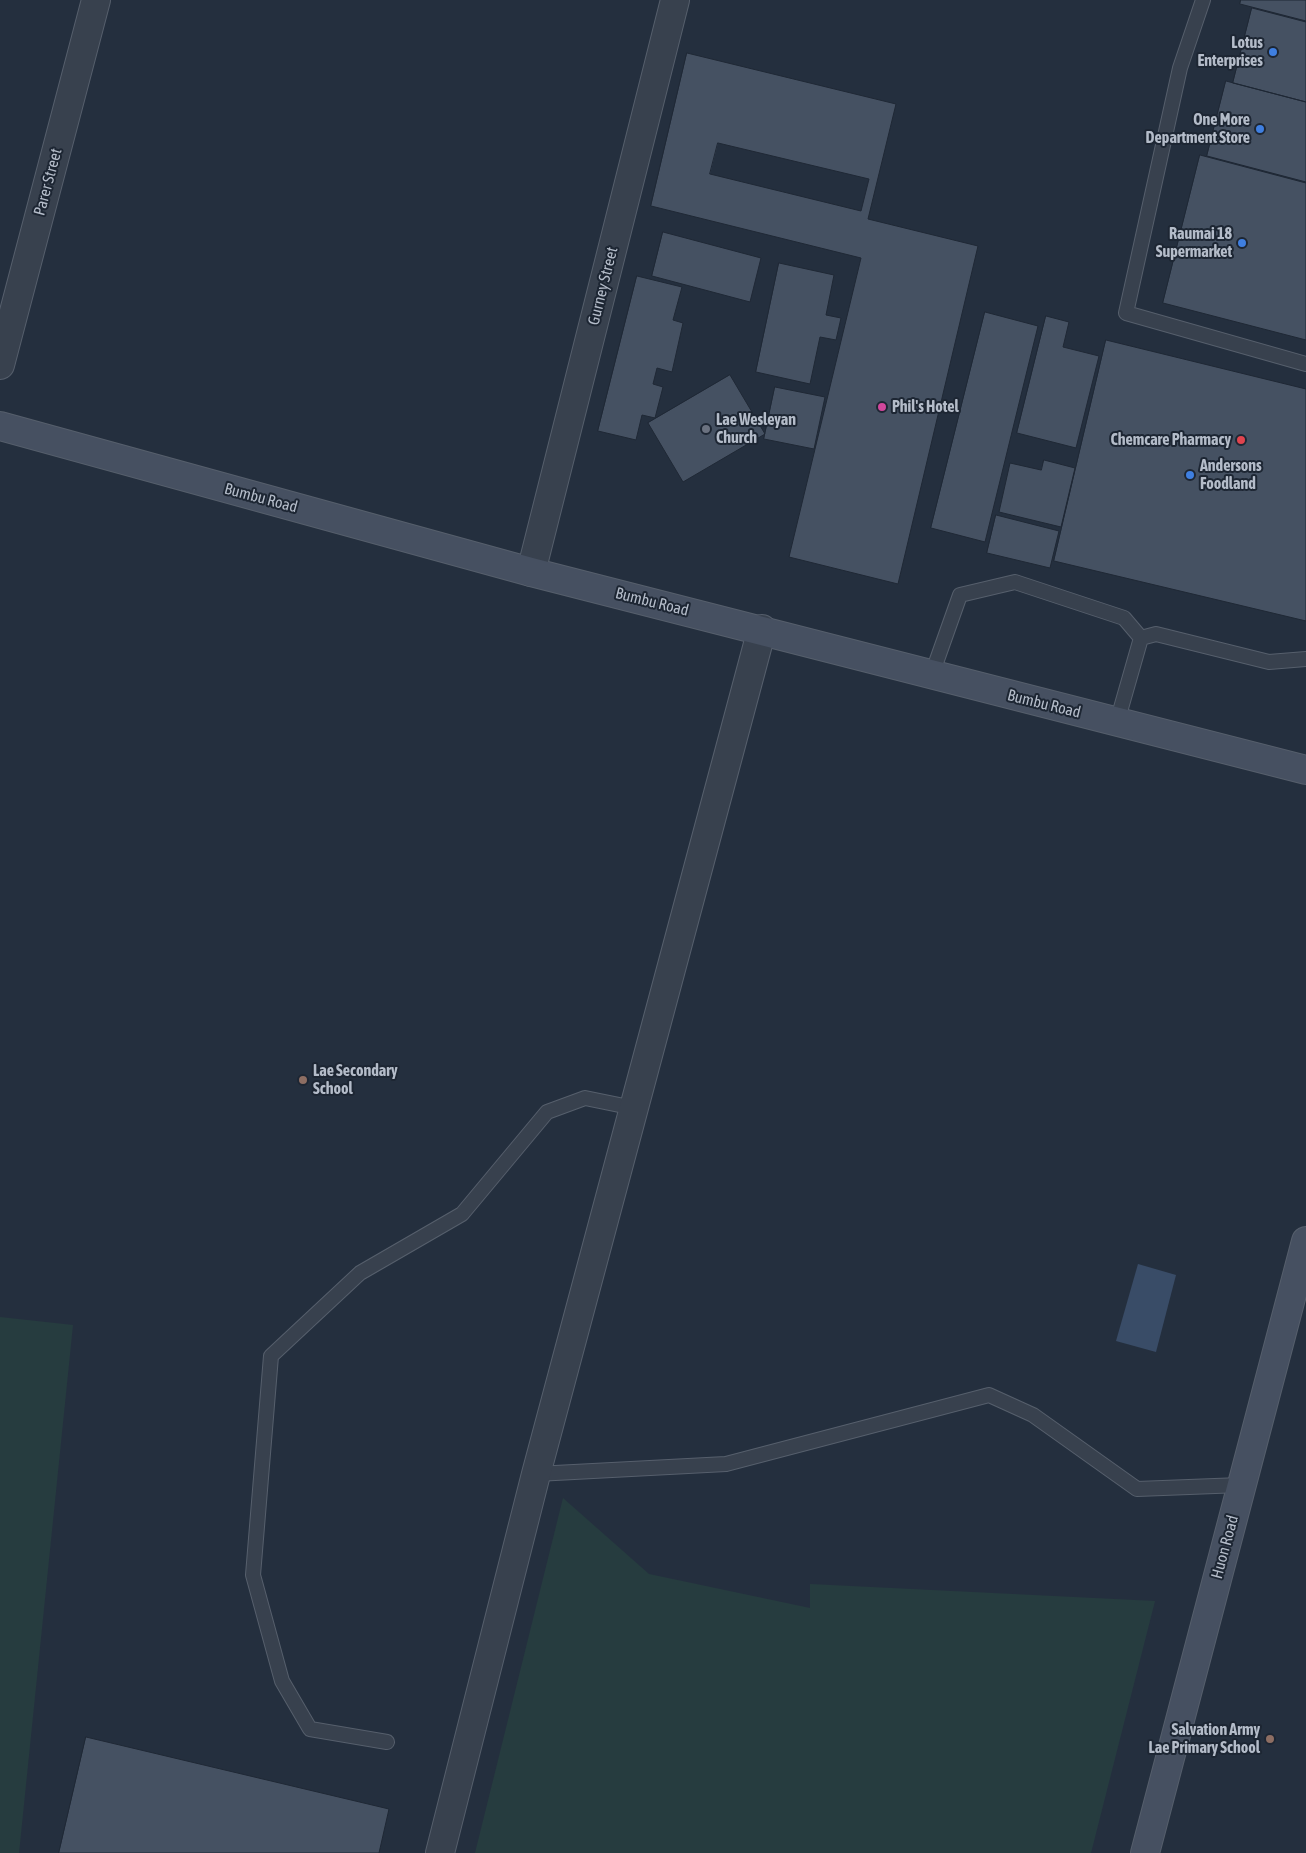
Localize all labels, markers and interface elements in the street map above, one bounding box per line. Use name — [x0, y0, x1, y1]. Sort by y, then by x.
place label: Lotus Enterprises — [1197, 33, 1263, 71]
marker: Lotus Enterprises — [1267, 46, 1279, 58]
place label: One More Department Store — [1146, 110, 1250, 148]
marker: One More Department Store — [1254, 123, 1266, 135]
street label: Parer Street — [30, 146, 66, 218]
place label: Raumai 18 Supermarket — [1156, 224, 1232, 262]
marker: Raumai 18 Supermarket — [1236, 237, 1248, 249]
street label: Gurney Street — [584, 245, 622, 327]
place label: Phil's Hotel — [892, 397, 959, 417]
marker: Phil's Hotel — [876, 401, 888, 413]
place label: Lae Wesleyan Church — [716, 410, 796, 448]
marker: Lae Wesleyan Church — [700, 423, 712, 435]
place label: Chemcare Pharmacy — [1110, 430, 1231, 450]
marker: Chemcare Pharmacy — [1235, 434, 1247, 446]
place label: Andersons Foodland — [1200, 456, 1262, 494]
marker: Andersons Foodland — [1184, 469, 1196, 481]
street label: Bumbu Road — [222, 479, 300, 517]
street label: Bumbu Road — [613, 584, 691, 620]
street label: Bumbu Road — [1005, 686, 1083, 722]
place label: Lae Secondary School — [313, 1061, 398, 1099]
marker: Lae Secondary School — [297, 1074, 309, 1086]
street label: Huon Road — [1207, 1513, 1243, 1581]
place label: Salvation Army Lae Primary School — [1149, 1720, 1260, 1758]
marker: Salvation Army Lae Primary School — [1264, 1733, 1276, 1745]

